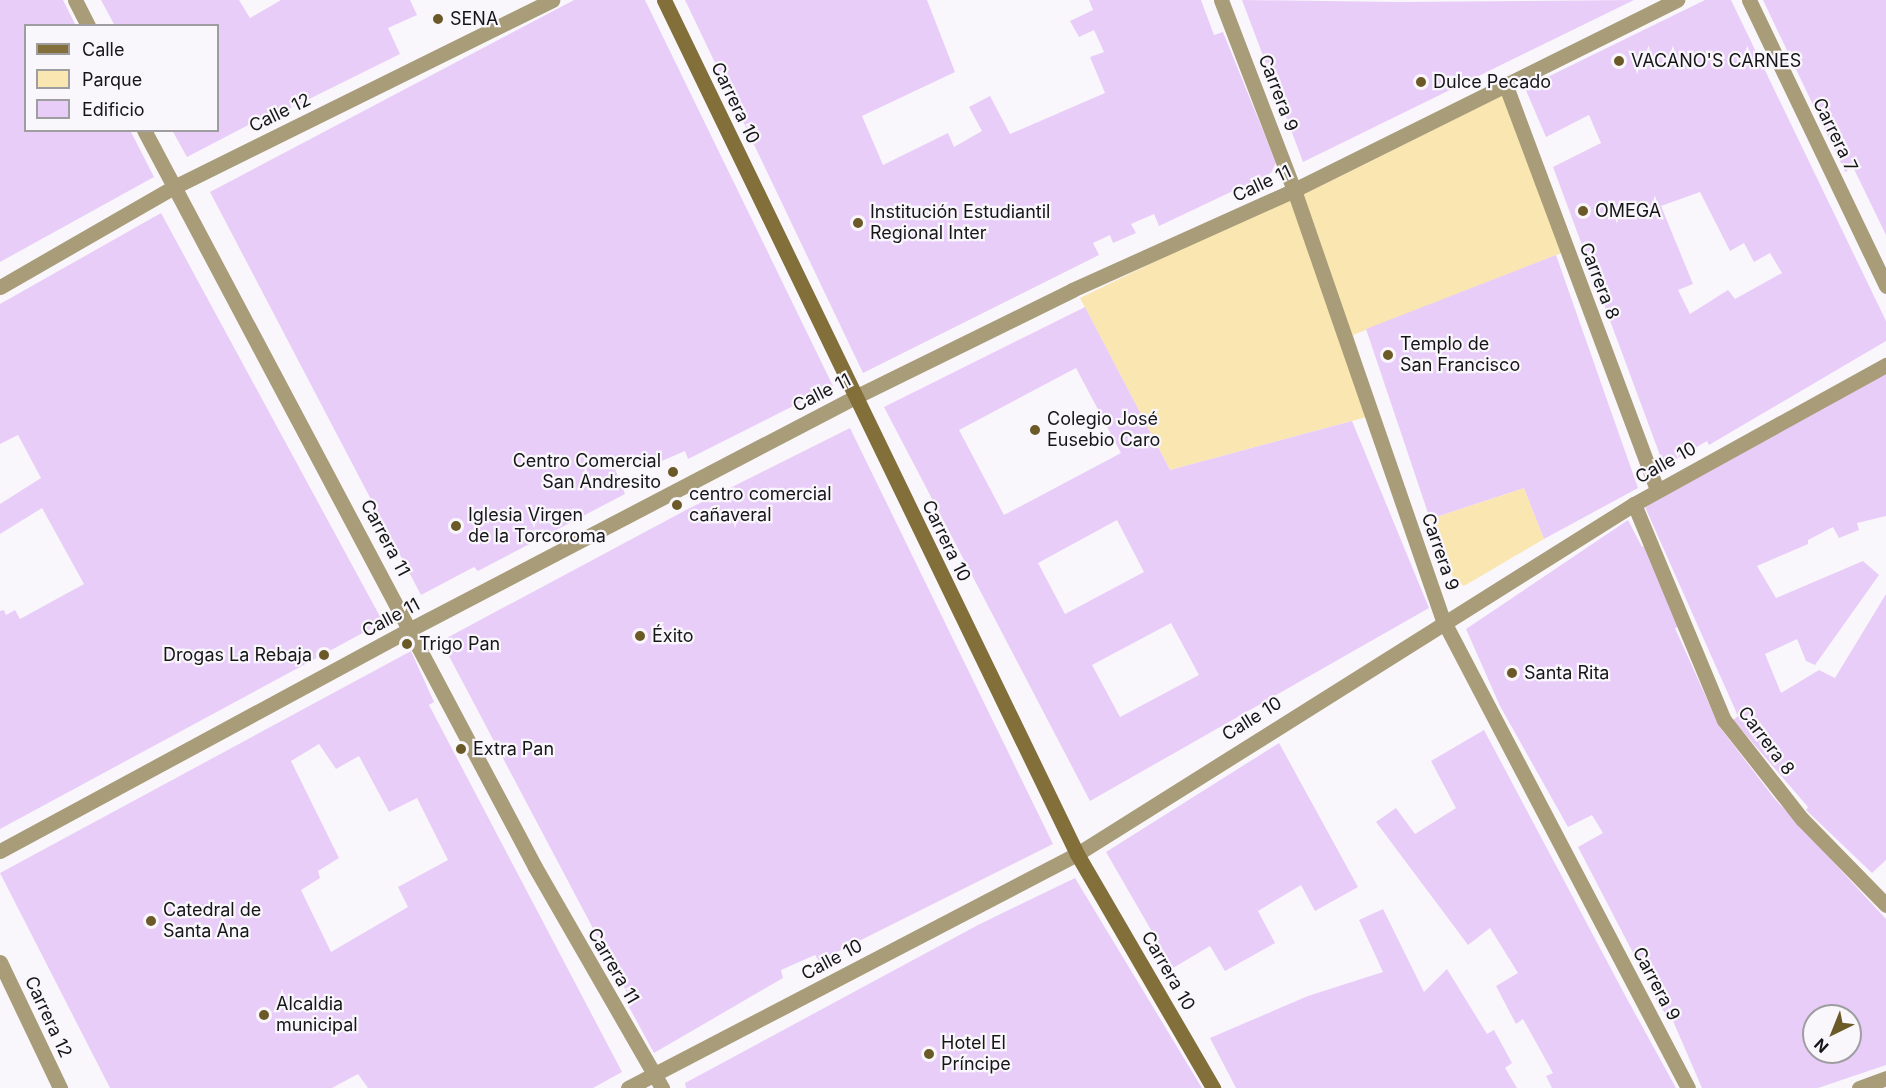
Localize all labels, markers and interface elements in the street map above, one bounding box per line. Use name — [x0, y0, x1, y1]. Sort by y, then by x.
place label: SENA — [450, 8, 498, 30]
marker: SENA — [431, 12, 445, 26]
legend — [24, 24, 219, 132]
text: Calle — [82, 39, 124, 60]
place label: VACANO'S CARNES — [1631, 50, 1801, 72]
street label: Carrera 9 — [1254, 52, 1302, 134]
marker: VACANO'S CARNES — [1612, 54, 1626, 68]
street label: Carrera 10 — [706, 59, 764, 147]
text: Parque — [82, 69, 142, 90]
place label: Dulce Pecado — [1433, 71, 1551, 93]
marker: Dulce Pecado — [1414, 75, 1428, 89]
street label: Calle 12 — [246, 89, 314, 137]
street label: Carrera 7 — [1808, 95, 1862, 175]
text: Edificio — [82, 99, 145, 120]
street label: Calle 11 — [1229, 161, 1295, 207]
place label: OMEGA — [1595, 200, 1661, 222]
place label: Institución Estudiantil Regional Inter — [870, 202, 1050, 244]
marker: OMEGA — [1576, 204, 1590, 218]
marker: Institución Estudiantil Regional Inter — [851, 216, 865, 230]
street label: Carrera 8 — [1575, 240, 1623, 322]
place label: Templo de San Francisco — [1400, 334, 1520, 376]
marker: Templo de San Francisco — [1381, 348, 1395, 362]
street label: Calle 11 — [789, 369, 855, 417]
place label: Colegio José Eusebio Caro — [1047, 409, 1160, 452]
marker: Colegio José Eusebio Caro — [1028, 423, 1042, 437]
street label: Calle 10 — [1632, 438, 1700, 488]
place label: Centro Comercial San Andresito — [513, 451, 661, 494]
marker: Centro Comercial San Andresito — [666, 465, 680, 479]
place label: centro comercial cañaveral — [689, 484, 832, 526]
street label: Carrera 11 — [356, 496, 414, 580]
street label: Carrera 10 — [917, 497, 975, 585]
marker: centro comercial cañaveral — [670, 498, 684, 512]
place label: Iglesia Virgen de la Torcoroma — [468, 505, 606, 548]
street label: Carrera 9 — [1417, 510, 1463, 594]
marker: Iglesia Virgen de la Torcoroma — [449, 519, 463, 533]
street label: Calle 11 — [358, 594, 424, 642]
place label: Éxito — [652, 625, 694, 647]
marker: Éxito — [633, 629, 647, 643]
place label: Trigo Pan — [419, 633, 500, 655]
marker: Trigo Pan — [400, 637, 414, 651]
place label: Drogas La Rebaja — [163, 644, 312, 666]
marker: Drogas La Rebaja — [317, 648, 331, 662]
place label: Santa Rita — [1524, 662, 1609, 684]
marker: Santa Rita — [1505, 666, 1519, 680]
street label: Calle 10 — [1218, 692, 1286, 746]
street label: Carrera 8 — [1733, 702, 1799, 780]
place label: Extra Pan — [473, 738, 554, 760]
marker: Extra Pan — [454, 742, 468, 756]
place label: Catedral de Santa Ana — [163, 900, 261, 942]
marker: Catedral de Santa Ana — [144, 914, 158, 928]
street label: Carrera 11 — [583, 924, 643, 1008]
street label: Carrera 10 — [1137, 928, 1199, 1014]
street label: Calle 10 — [798, 935, 866, 985]
street label: Carrera 9 — [1628, 943, 1684, 1025]
street label: Carrera 12 — [20, 973, 76, 1061]
place label: Alcaldia municipal — [276, 994, 358, 1036]
north arrow — [1802, 1004, 1862, 1064]
marker: Alcaldia municipal — [257, 1008, 271, 1022]
place label: Hotel El Príncipe — [941, 1033, 1011, 1076]
text: N — [1810, 1034, 1832, 1057]
marker: Hotel El Príncipe — [922, 1047, 936, 1061]

